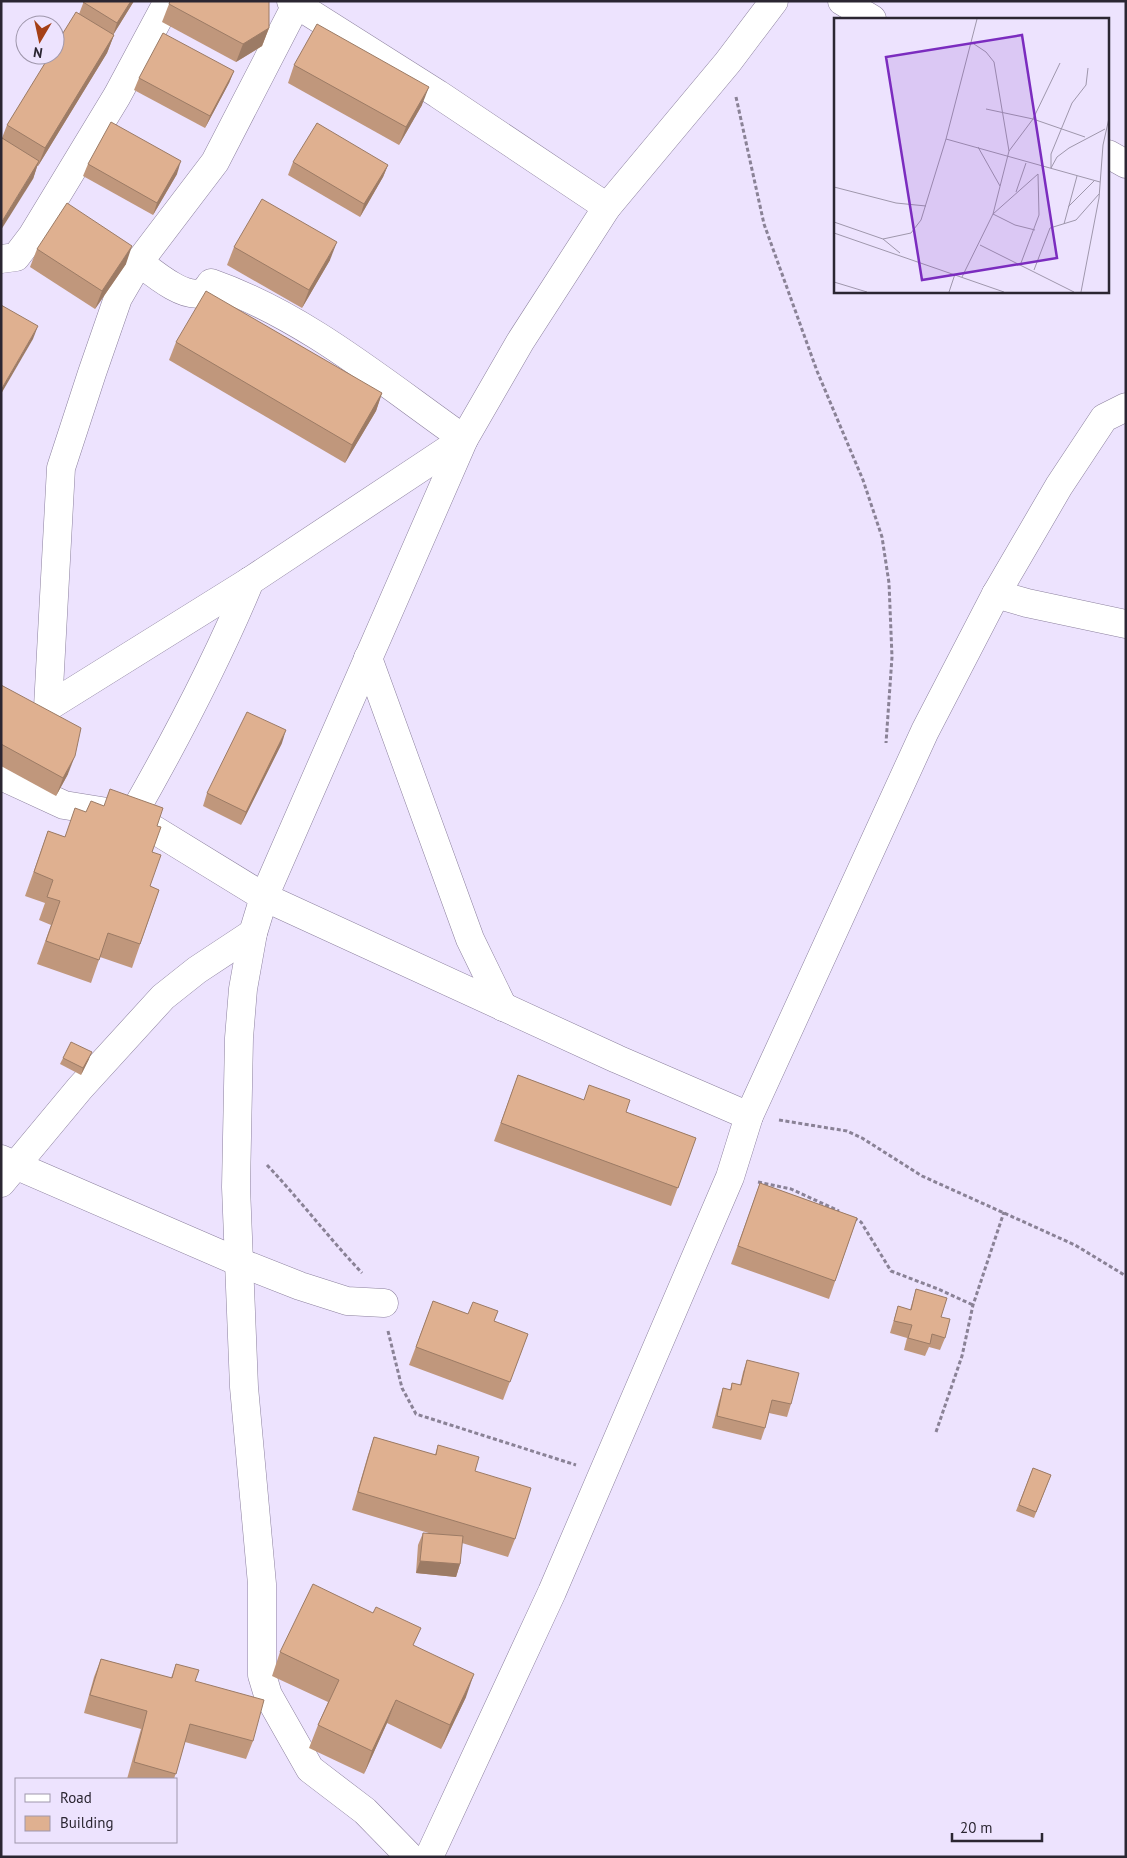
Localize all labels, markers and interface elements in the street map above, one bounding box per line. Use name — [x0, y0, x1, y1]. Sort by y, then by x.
north arrow — [15, 15, 65, 65]
inset map — [834, 18, 1110, 292]
text: N — [32, 43, 44, 62]
legend — [15, 1778, 178, 1843]
text: Road — [60, 1788, 92, 1807]
scale bar — [952, 1810, 1042, 1842]
text: Building — [60, 1813, 114, 1832]
text: 20 m — [960, 1818, 993, 1837]

